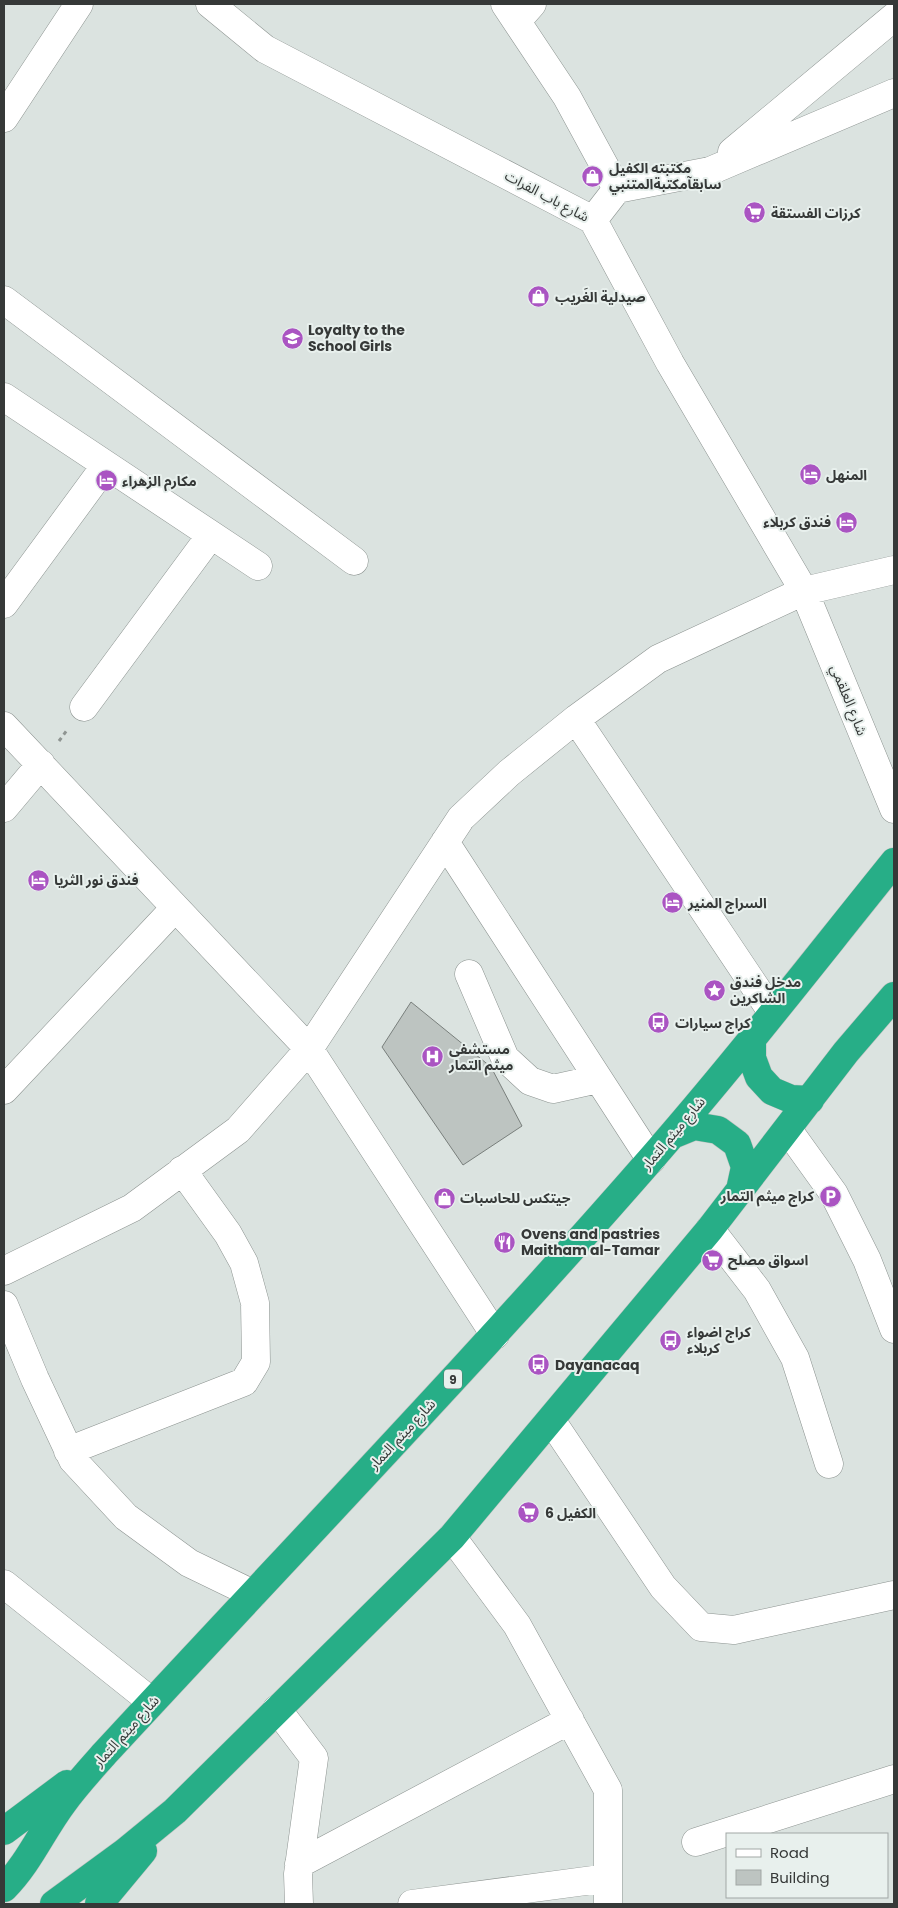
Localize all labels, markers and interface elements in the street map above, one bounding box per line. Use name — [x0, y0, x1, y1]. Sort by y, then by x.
place label: مكتبته الكفيل سابقآمكتبةالمتنبي — [609, 158, 722, 195]
shop icon: مكتبته الكفيل سابقآمكتبةالمتنبي — [581, 164, 605, 188]
street label: شارع باب الفرات — [501, 165, 593, 228]
supermarket icon: كرزات الفستقة — [743, 201, 767, 225]
place label: كرزات الفستقة — [771, 203, 861, 223]
shop icon: صيدلية الغَريب — [527, 285, 551, 309]
place label: صيدلية الغَريب — [555, 287, 646, 307]
place label: Loyalty to the School Girls — [308, 320, 405, 356]
school or university icon: Loyalty to the School Girls — [280, 326, 304, 350]
hotel icon: المنهل — [798, 463, 822, 487]
place label: المنهل — [826, 465, 867, 485]
hotel icon: مكارم الزهراء — [94, 469, 118, 493]
place label: مكارم الزهراء — [122, 471, 197, 492]
hotel icon: فندق كربلاء — [835, 510, 859, 534]
place label: فندق كربلاء — [763, 512, 831, 532]
street label: شارع العلقمي — [825, 662, 872, 739]
hotel icon: فندق نور الثريا — [26, 868, 50, 892]
place label: فندق نور الثريا — [54, 870, 139, 890]
hotel icon: السراج المنير — [660, 891, 684, 915]
place label: السراج المنير — [687, 893, 767, 914]
place label: مدخل فندق الشاكرين — [730, 972, 801, 1008]
place icon: مدخل فندق الشاكرين — [702, 978, 726, 1002]
bus stop icon: كراج سيارات — [647, 1011, 671, 1035]
place label: كراج سيارات — [675, 1013, 751, 1034]
place label: مستشفى ميثم التمار — [448, 1039, 513, 1076]
hospital icon: مستشفى ميثم التمار — [421, 1045, 445, 1069]
street label: شارع ميثم التمار — [636, 1092, 710, 1175]
parking icon: كراج ميثم التمار — [818, 1184, 842, 1208]
shop icon: جيتكس للحاسبات — [432, 1186, 456, 1210]
place label: كراج ميثم التمار — [720, 1186, 815, 1207]
place label: جيتكس للحاسبات — [460, 1188, 571, 1208]
place label: Ovens and pastries Maitham al-Tamar — [521, 1224, 660, 1260]
restaurant icon: Ovens and pastries Maitham al-Tamar — [493, 1230, 517, 1254]
supermarket icon: اسواق مصلح — [700, 1248, 724, 1272]
place label: اسواق مصلح — [728, 1250, 808, 1270]
place label: كراج اضواء كربلاء — [687, 1322, 752, 1358]
bus stop icon: كراج اضواء كربلاء — [659, 1328, 683, 1352]
bus stop icon: Dayanacaq — [527, 1353, 551, 1377]
place label: Dayanacaq — [555, 1355, 639, 1375]
road number: 9 — [444, 1370, 462, 1388]
street label: شارع ميثم التمار — [363, 1394, 441, 1475]
supermarket icon: الكفيل 6 — [517, 1501, 541, 1525]
place label: الكفيل 6 — [545, 1503, 596, 1523]
street label: شارع ميثم التمار — [88, 1691, 164, 1773]
legend — [726, 1833, 888, 1898]
text: Road — [770, 1842, 809, 1863]
text: Building — [770, 1867, 830, 1888]

